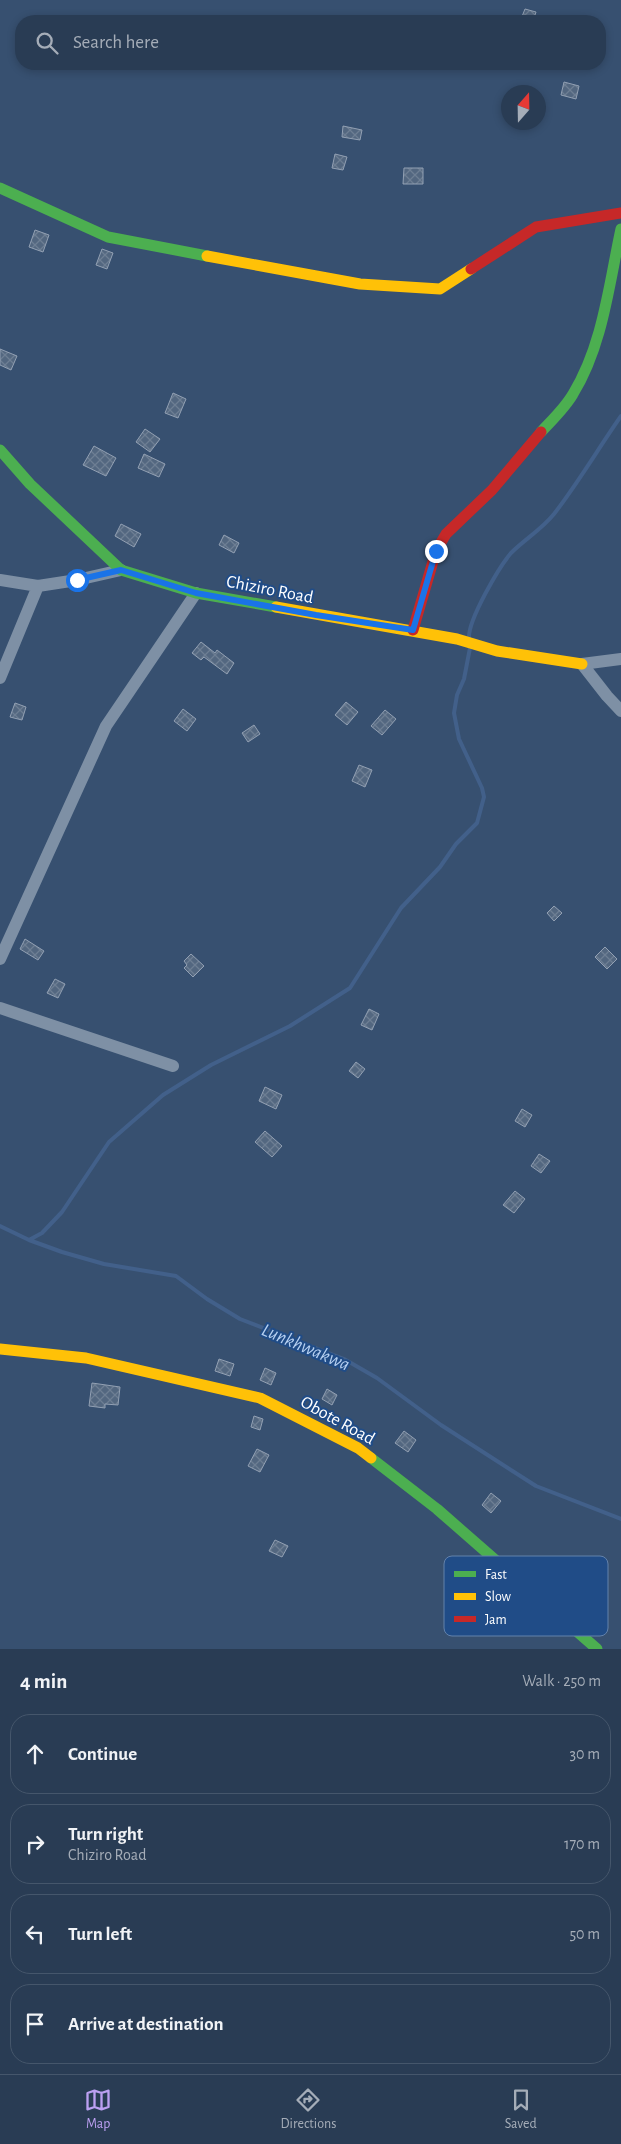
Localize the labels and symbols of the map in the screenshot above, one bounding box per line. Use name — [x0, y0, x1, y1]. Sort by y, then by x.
north arrow — [501, 85, 546, 130]
route end — [425, 540, 448, 563]
route start — [66, 569, 89, 592]
street label: Chiziro Road — [225, 573, 315, 607]
water label: Lunkhwakwa — [259, 1320, 352, 1374]
street label: Obote Road — [297, 1393, 378, 1449]
legend — [444, 1556, 608, 1636]
text: Fast — [485, 1568, 507, 1582]
text: Slow — [485, 1590, 512, 1604]
text: Jam — [485, 1613, 507, 1627]

